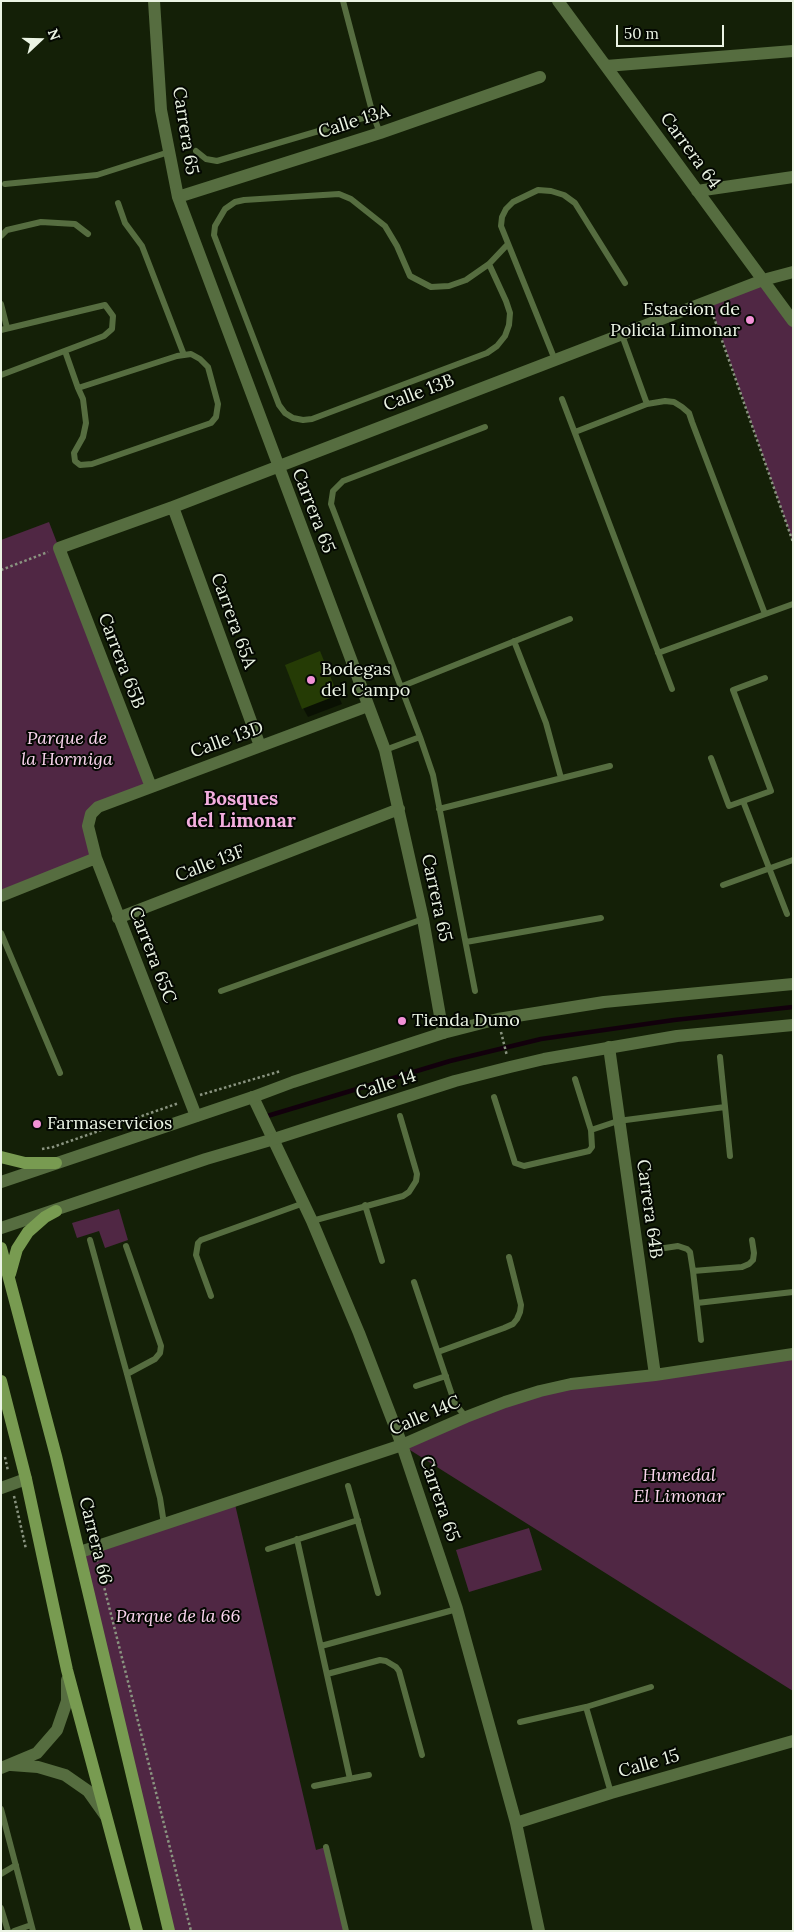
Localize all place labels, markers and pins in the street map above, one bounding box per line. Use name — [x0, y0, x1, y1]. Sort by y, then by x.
place label: Estacion de Policia Limonar — [610, 299, 740, 342]
marker: Estacion de Policia Limonar — [744, 314, 756, 326]
place label: Bodegas del Campo — [321, 659, 410, 702]
marker: Bodegas del Campo — [305, 674, 317, 686]
place label: Tienda Duno — [412, 1010, 520, 1032]
marker: Tienda Duno — [396, 1015, 408, 1027]
place label: Farmaservicios — [47, 1113, 172, 1135]
marker: Farmaservicios — [31, 1118, 43, 1130]

